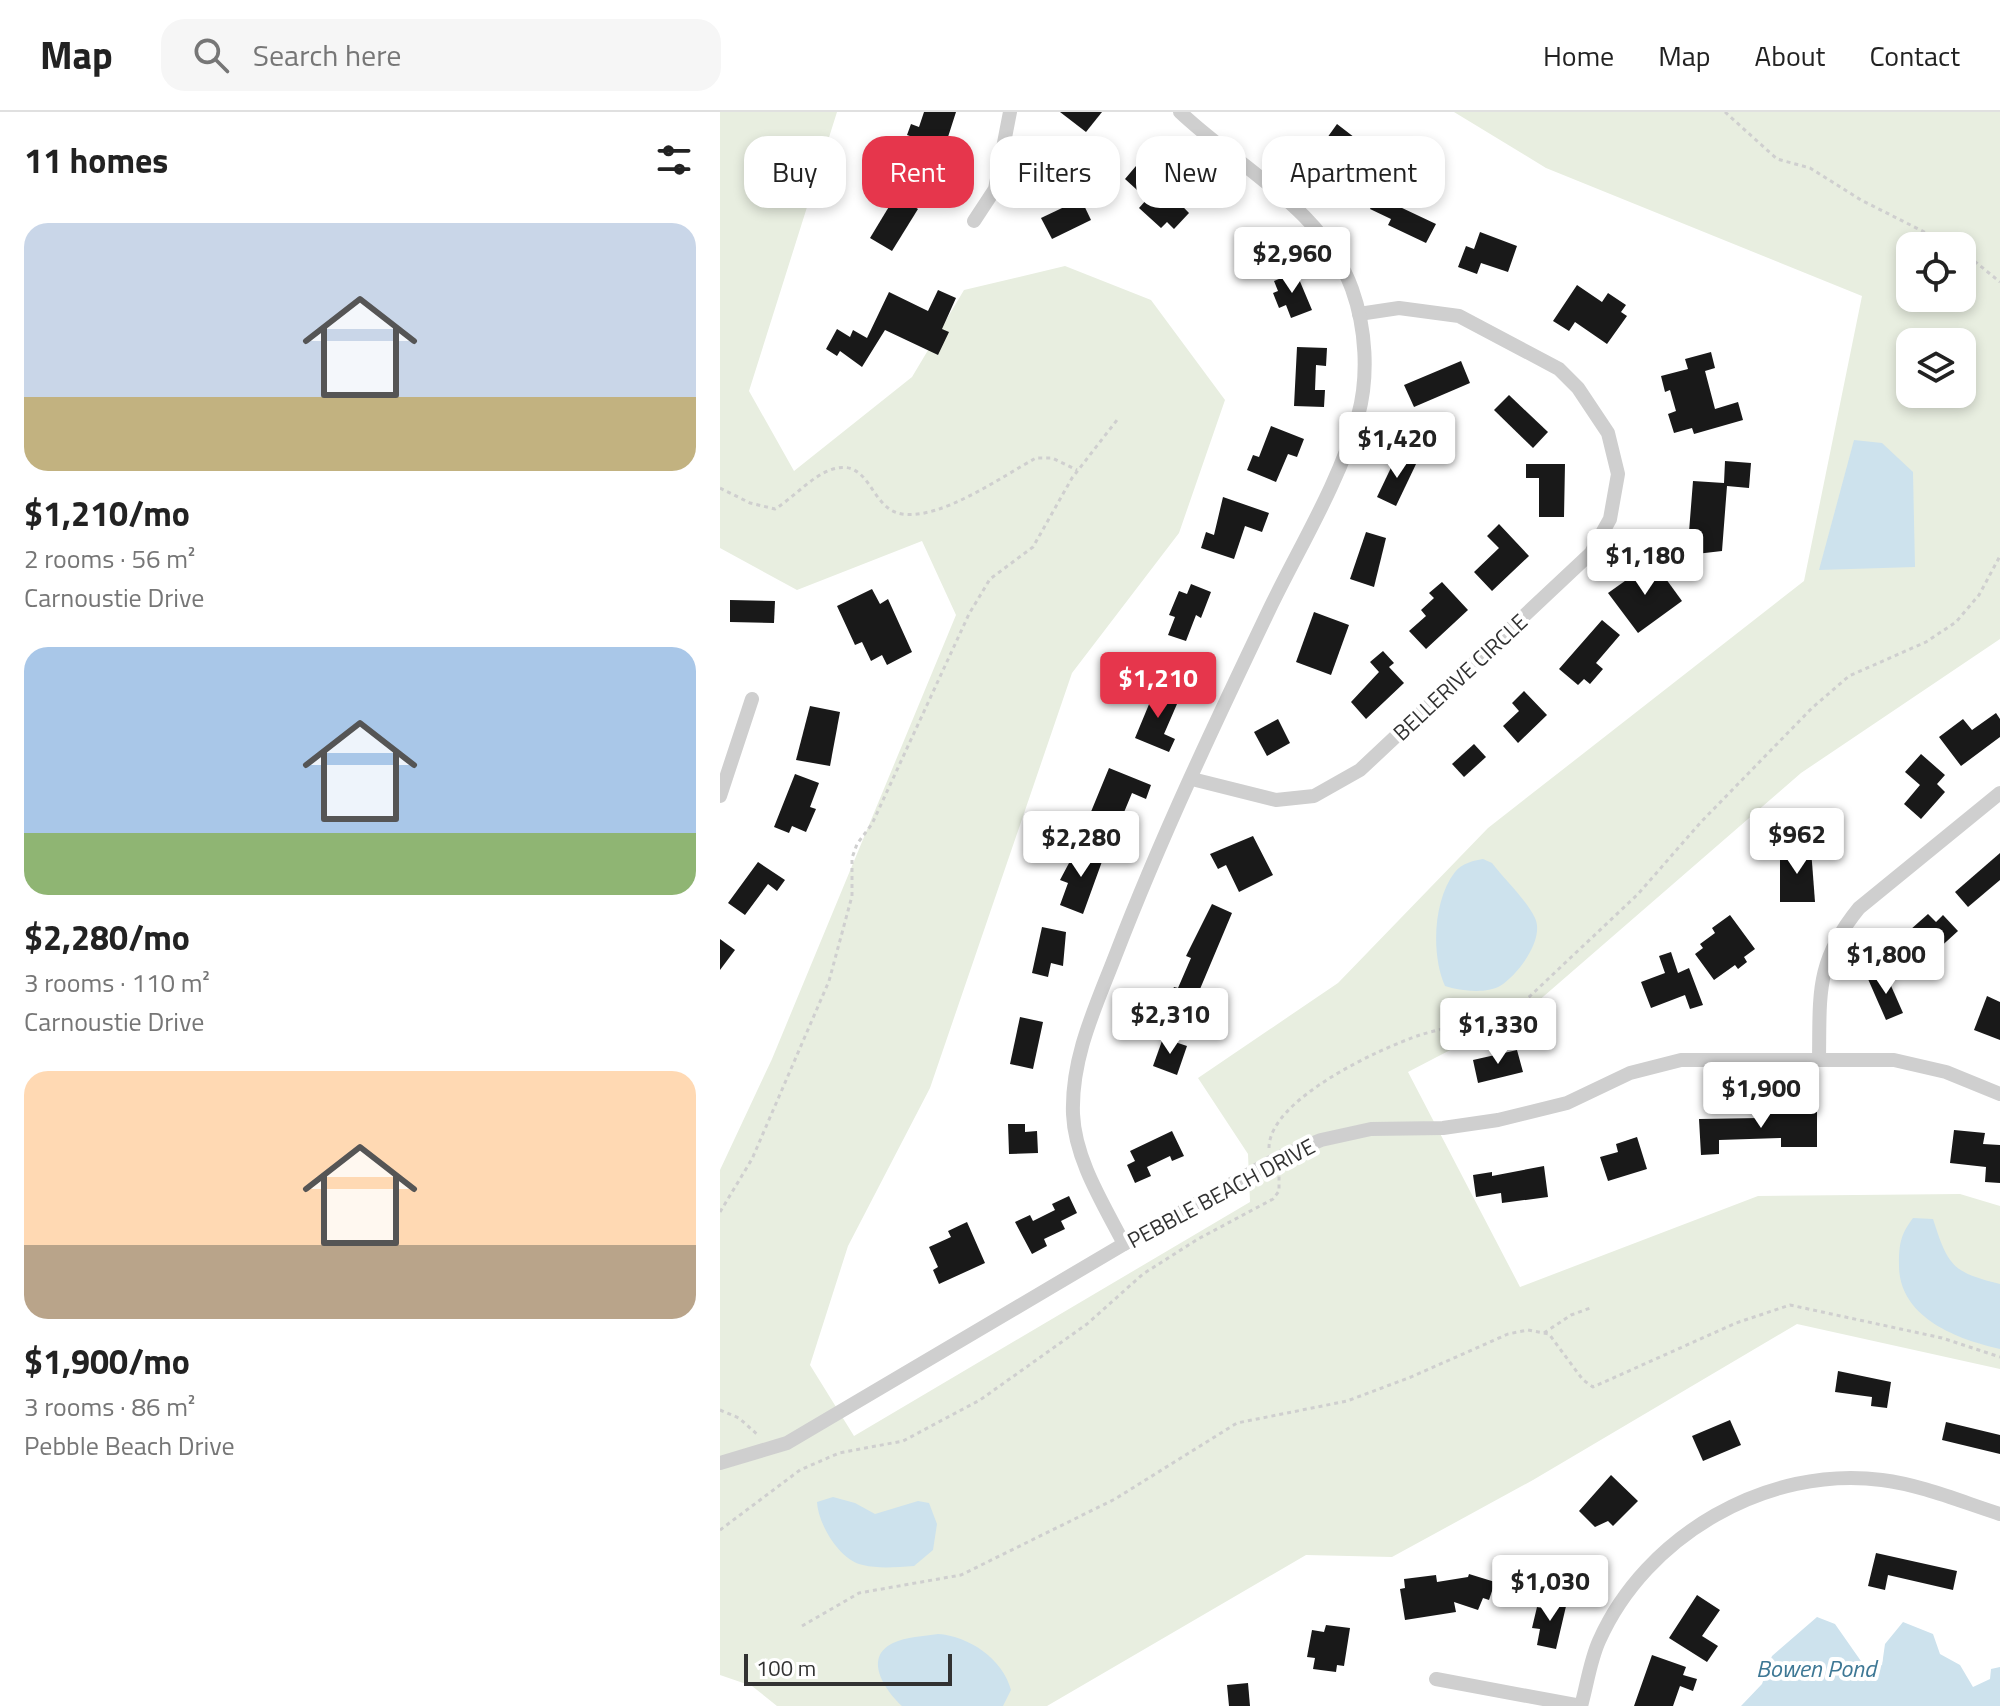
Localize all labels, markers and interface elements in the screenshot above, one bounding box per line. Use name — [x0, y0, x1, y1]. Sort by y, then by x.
search box — [161, 19, 721, 91]
text: Map — [40, 26, 113, 84]
text: Search here — [253, 32, 402, 78]
icon: search — [189, 33, 233, 77]
text: Home — [1543, 34, 1614, 77]
text: Map — [1658, 34, 1711, 77]
text: About — [1755, 34, 1825, 77]
text: Contact — [1869, 34, 1960, 77]
text: 11 homes — [24, 134, 168, 186]
chip: Buy — [744, 136, 846, 208]
chip: Rent — [862, 136, 974, 208]
chip: Filters — [990, 136, 1120, 208]
chip: New — [1136, 136, 1246, 208]
chip: Apartment — [1262, 136, 1445, 208]
icon: filters — [652, 138, 696, 182]
pin: $2,960 — [1227, 227, 1357, 295]
map controls — [1896, 232, 1976, 408]
button: locate — [1896, 232, 1976, 312]
text: $2,960 — [1252, 233, 1332, 272]
icon: home — [288, 275, 432, 419]
button: layers — [1896, 328, 1976, 408]
pin: $1,420 — [1332, 412, 1462, 480]
text: $1,420 — [1357, 418, 1437, 457]
text: $1,210/mo — [24, 487, 190, 539]
pin: $1,180 — [1580, 529, 1710, 597]
text: $1,180 — [1605, 535, 1685, 574]
text: 2 rooms · 56 m² — [24, 539, 195, 578]
text: Carnoustie Drive — [24, 578, 204, 617]
street label: BELLERIVE CIRCLE — [1385, 605, 1535, 749]
pin: $1,210 — [1093, 652, 1223, 720]
text: $1,210 — [1118, 658, 1198, 697]
icon: home — [288, 699, 432, 843]
pin: $962 — [1750, 808, 1844, 876]
pin: $2,280 — [1016, 811, 1146, 879]
text: $962 — [1768, 814, 1826, 853]
text: $2,280 — [1041, 817, 1121, 856]
text: $2,280/mo — [24, 911, 190, 963]
pin: $1,800 — [1821, 928, 1951, 996]
text: $1,800 — [1846, 934, 1926, 973]
text: 3 rooms · 110 m² — [24, 963, 210, 1002]
pin: $2,310 — [1105, 988, 1235, 1056]
text: $2,310 — [1130, 994, 1210, 1033]
pin: $1,330 — [1433, 998, 1563, 1066]
text: Carnoustie Drive — [24, 1002, 204, 1041]
text: $1,330 — [1458, 1004, 1538, 1043]
pin: $1,900 — [1696, 1062, 1826, 1130]
text: $1,900 — [1721, 1068, 1801, 1107]
icon: home — [288, 1123, 432, 1267]
street label: PEBBLE BEACH DRIVE — [1121, 1129, 1321, 1257]
text: $1,900/mo — [24, 1335, 190, 1387]
text: 3 rooms · 86 m² — [24, 1387, 195, 1426]
text: Pebble Beach Drive — [24, 1426, 235, 1465]
pin: $1,030 — [1485, 1555, 1615, 1623]
text: $1,030 — [1510, 1561, 1590, 1600]
scale bar — [744, 1650, 952, 1686]
water label: Bowen Pond — [1756, 1650, 1879, 1686]
text: 100 m — [756, 1651, 816, 1685]

